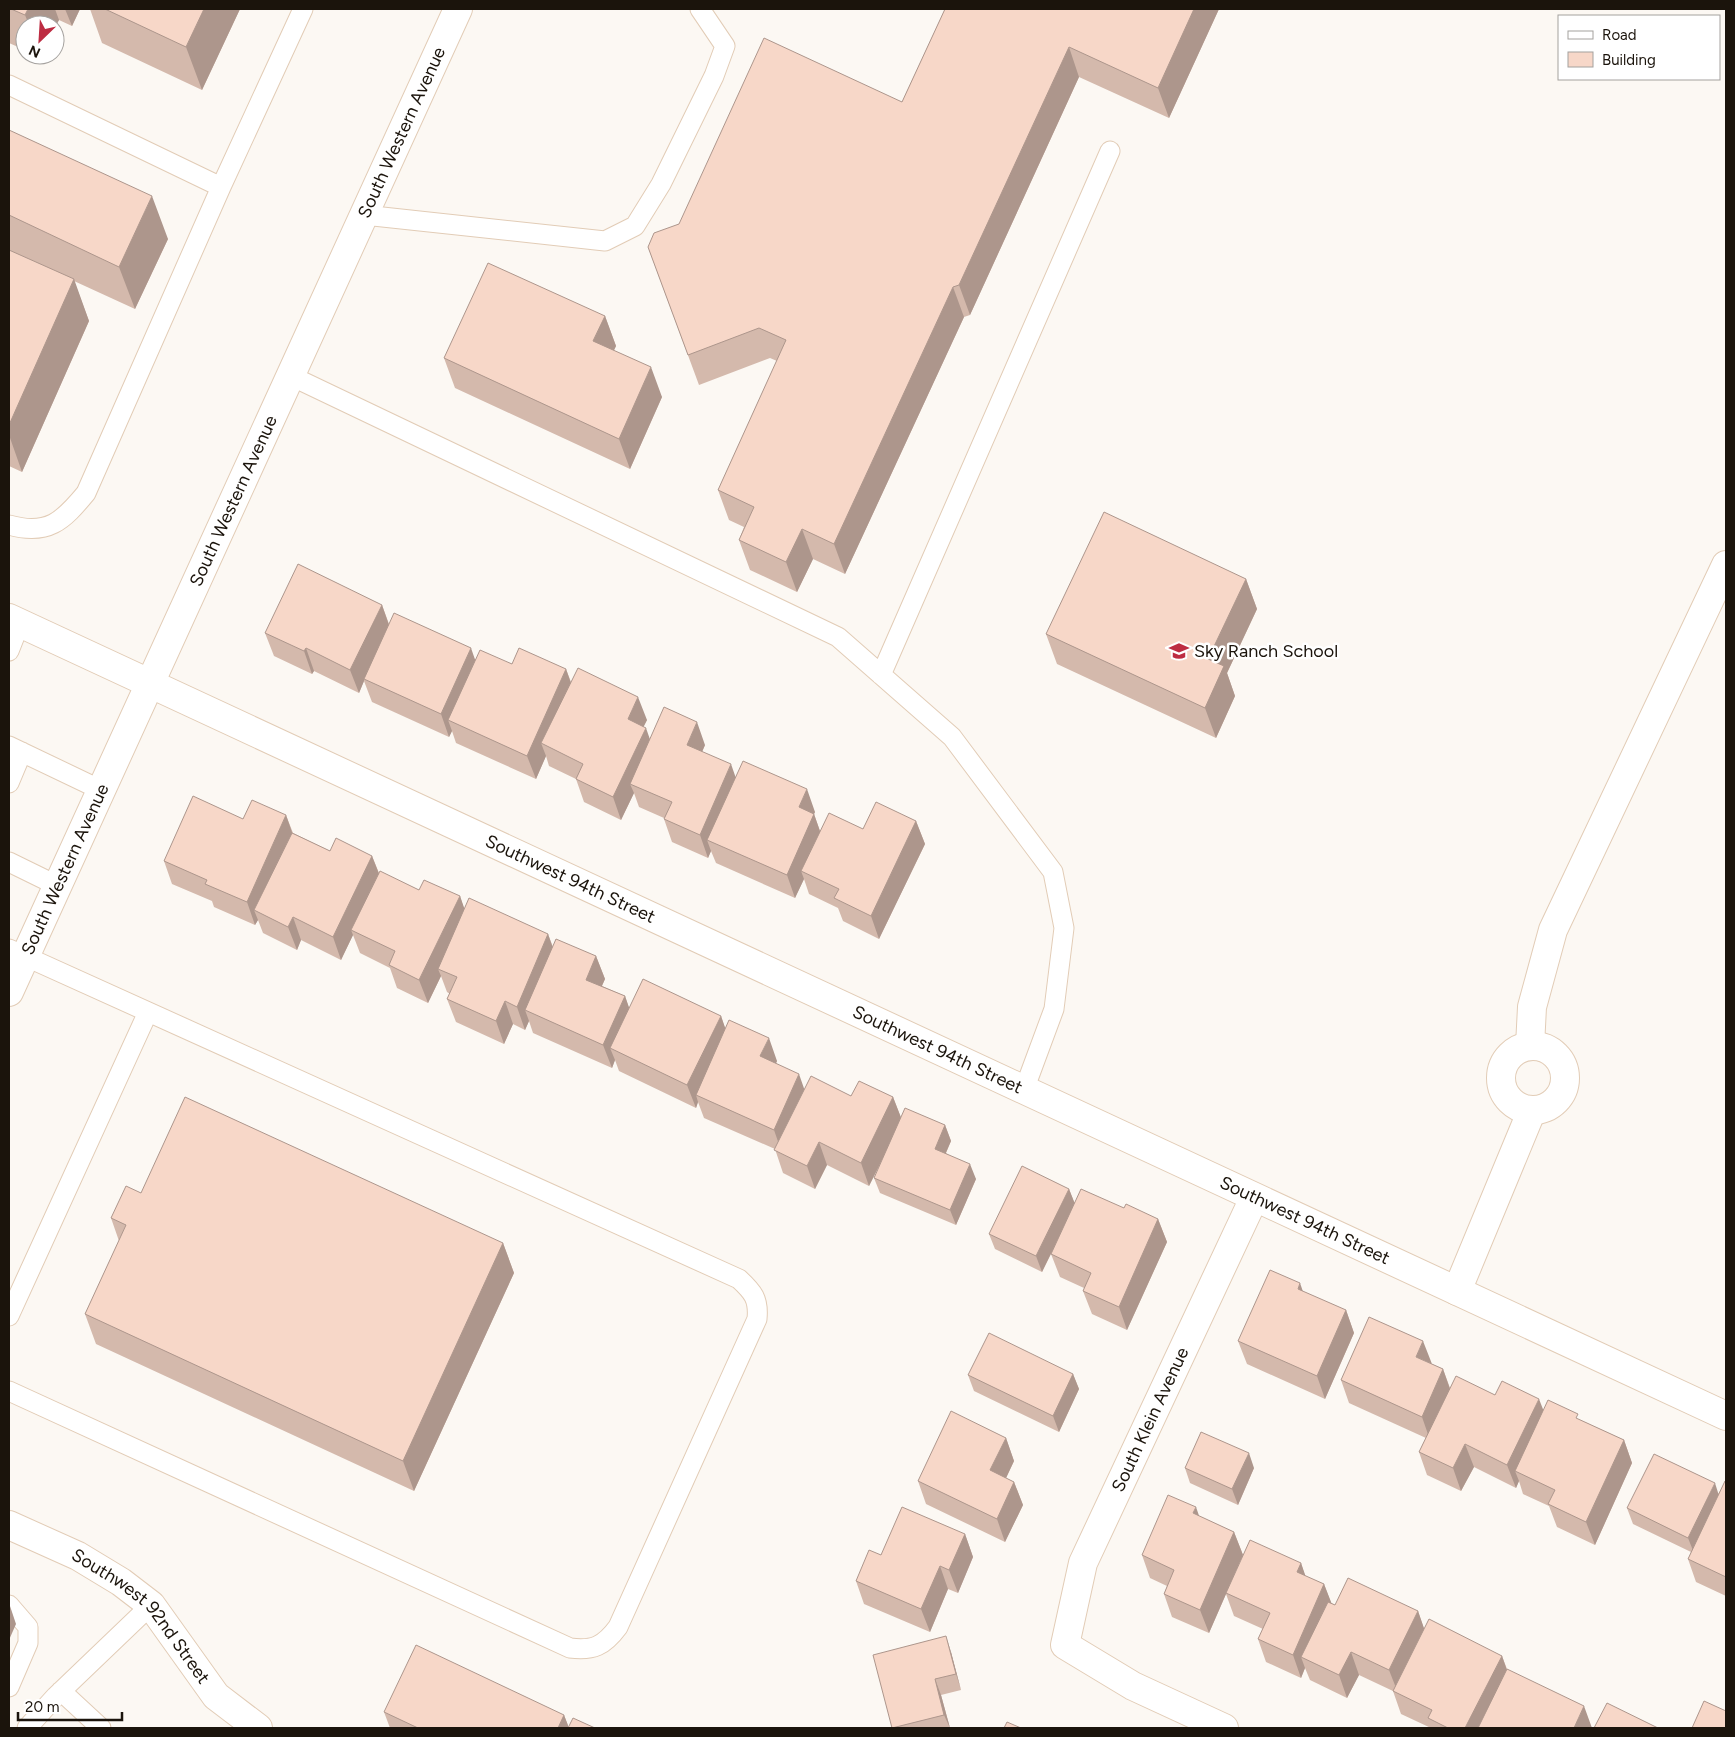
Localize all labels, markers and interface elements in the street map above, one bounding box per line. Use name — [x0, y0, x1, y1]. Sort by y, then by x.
north arrow — [15, 15, 65, 65]
legend — [1558, 15, 1720, 80]
text: Road — [1602, 26, 1637, 44]
text: N — [26, 41, 43, 61]
street label: South Western Avenue — [353, 43, 450, 221]
text: Building — [1602, 51, 1656, 69]
street label: South Western Avenue — [185, 412, 282, 590]
school or university icon: Sky Ranch School — [1168, 640, 1190, 662]
place label: Sky Ranch School — [1194, 640, 1338, 662]
street label: South Western Avenue — [16, 780, 114, 958]
street label: Southwest 94th Street — [482, 830, 659, 928]
street label: Southwest 94th Street — [849, 1001, 1026, 1099]
street label: Southwest 94th Street — [1216, 1171, 1393, 1269]
street label: South Klein Avenue — [1107, 1344, 1194, 1495]
street label: Southwest 92nd Street — [68, 1544, 215, 1688]
scale bar — [18, 1690, 121, 1722]
text: 20 m — [25, 1698, 59, 1716]

